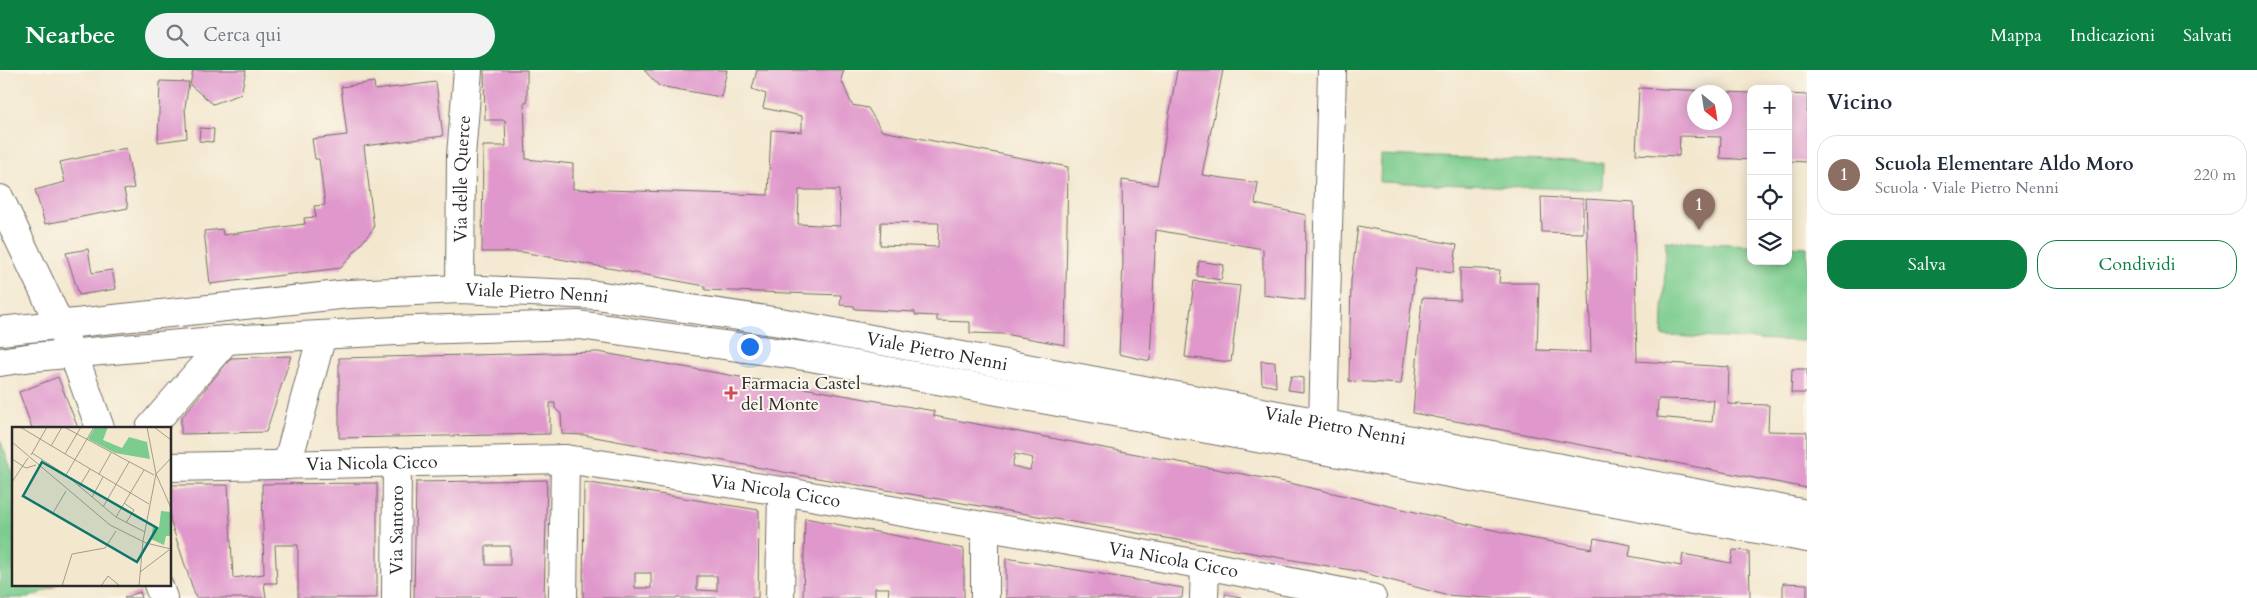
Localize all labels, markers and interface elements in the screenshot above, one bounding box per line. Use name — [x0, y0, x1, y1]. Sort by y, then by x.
search box — [145, 13, 495, 58]
text: Nearbee — [25, 19, 115, 52]
icon: search — [163, 21, 191, 49]
text: Cerca qui — [203, 22, 281, 48]
text: Mappa — [1990, 23, 2042, 48]
text: Indicazioni — [2070, 23, 2155, 48]
text: Salvati — [2183, 23, 2232, 48]
north arrow — [1687, 85, 1732, 130]
map controls — [1747, 85, 1792, 265]
button: + — [1747, 85, 1792, 130]
text: Vicino — [1827, 88, 1892, 117]
street label: Via delle Querce — [448, 114, 477, 243]
button: − — [1747, 130, 1792, 175]
text: Scuola Elementare Aldo Moro — [1875, 151, 2134, 177]
text: 1 — [1840, 164, 1848, 186]
text: 220 m — [2194, 164, 2236, 186]
button: locate — [1747, 175, 1792, 220]
text: Scuola · Viale Pietro Nenni — [1875, 177, 2059, 199]
pin: 1 — [1683, 189, 1715, 230]
button: layers — [1747, 220, 1792, 265]
button: Salva — [1827, 240, 2027, 289]
button: Condividi — [2037, 240, 2237, 289]
street label: Viale Pietro Nenni — [465, 277, 610, 309]
street label: Viale Pietro Nenni — [864, 326, 1010, 377]
your location — [737, 334, 763, 360]
place label: Farmacia Castel del Monte — [741, 371, 861, 417]
marker: Farmacia Castel del Monte — [725, 387, 737, 399]
street label: Viale Pietro Nenni — [1262, 400, 1408, 451]
inset map — [12, 427, 171, 586]
street label: Via Nicola Cicco — [306, 449, 438, 477]
street label: Via Nicola Cicco — [709, 468, 843, 514]
street label: Via Santoro — [384, 485, 409, 575]
street label: Via Nicola Cicco — [1107, 536, 1241, 584]

